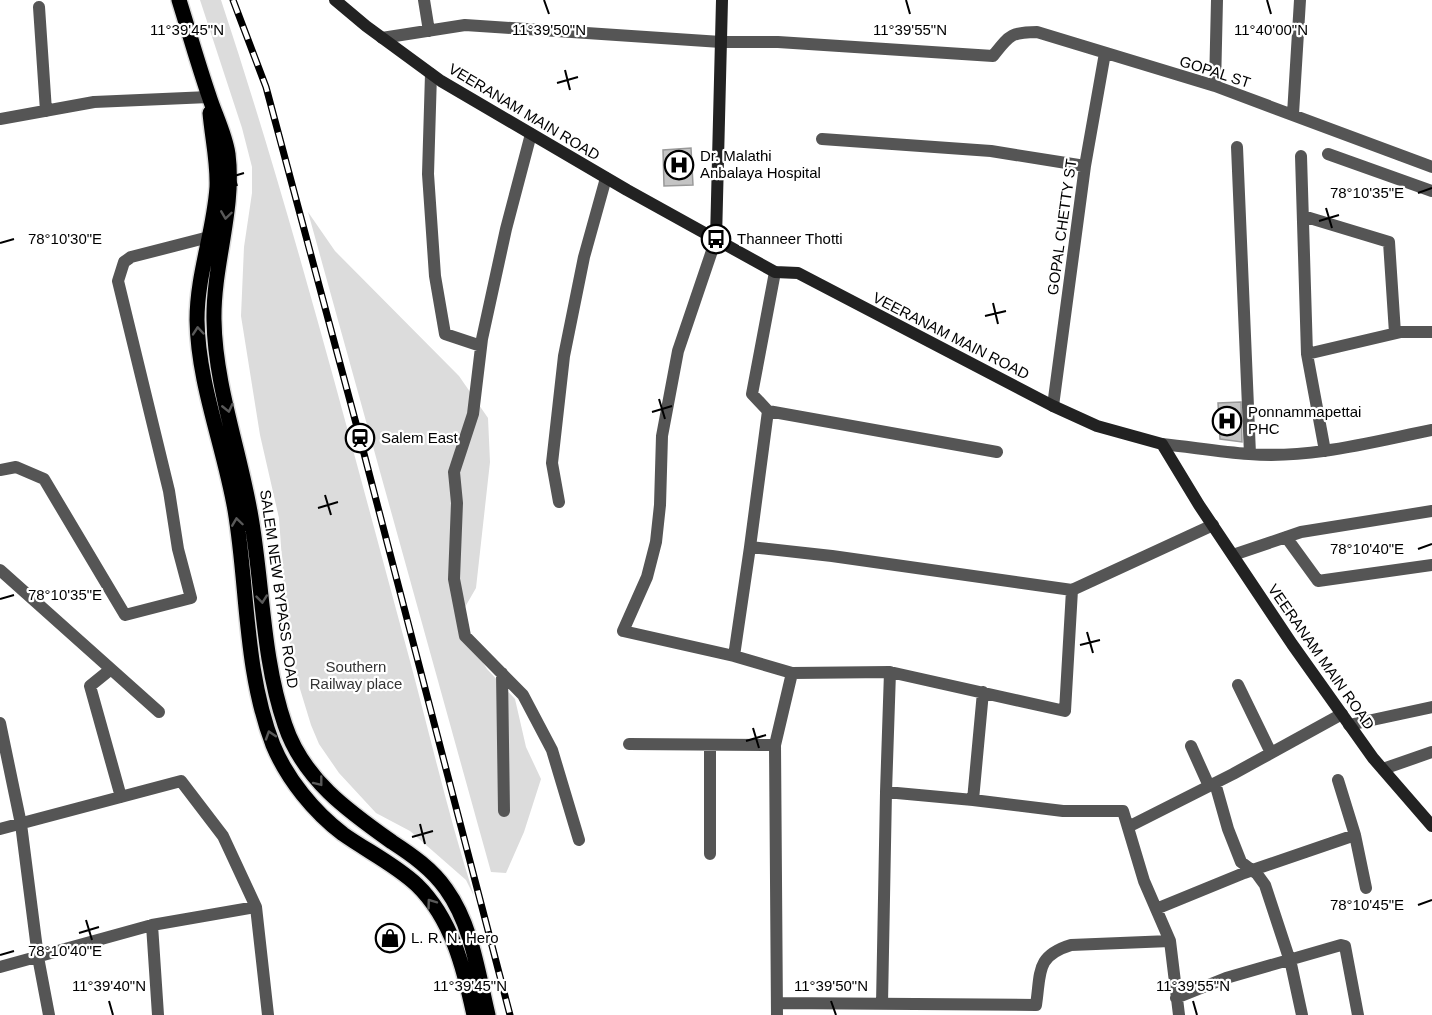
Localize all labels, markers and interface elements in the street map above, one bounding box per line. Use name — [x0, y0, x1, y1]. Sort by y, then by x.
text: 11°39'45"N — [150, 21, 224, 38]
text: 11°39'50"N — [512, 21, 586, 38]
text: 11°39'55"N — [873, 21, 947, 38]
text: 11°40'00"N — [1234, 21, 1308, 38]
street label: GOPAL ST — [1178, 52, 1253, 91]
street label: VEERANAM MAIN ROAD — [446, 60, 603, 164]
place label: Dr. Malathi Anbalaya Hospital — [700, 147, 821, 181]
hospital icon: Dr. Malathi Anbalaya Hospital — [663, 149, 695, 181]
street label: GOPAL CHETTY ST — [1044, 158, 1079, 296]
text: 78°10'35"E — [1330, 184, 1404, 201]
one-way arrow — [221, 210, 233, 219]
bus stop icon: Thanneer Thotti — [700, 223, 732, 255]
text: 78°10'30"E — [28, 230, 102, 247]
place label: Thanneer Thotti — [737, 230, 843, 247]
street label: VEERANAM MAIN ROAD — [870, 289, 1032, 383]
one-way arrow — [192, 327, 205, 336]
one-way arrow — [220, 402, 233, 412]
place label: Ponnammapettai PHC — [1248, 403, 1361, 437]
hospital icon: Ponnammapettai PHC — [1211, 405, 1243, 437]
station icon: Salem East — [344, 422, 376, 454]
place label: Salem East — [381, 429, 459, 446]
street label: SALEM NEW BYPASS ROAD — [257, 488, 302, 690]
one-way arrow — [231, 517, 243, 527]
text: 78°10'40"E — [1330, 540, 1404, 557]
street label: VEERANAM MAIN ROAD — [1265, 581, 1378, 733]
text: 78°10'35"E — [28, 586, 102, 603]
one-way arrow — [255, 595, 268, 604]
park label: Southern Railway place — [310, 658, 402, 692]
one-way arrow — [265, 730, 277, 741]
one-way arrow — [311, 775, 322, 786]
text: 78°10'45"E — [1330, 896, 1404, 913]
one-way arrow — [427, 898, 438, 909]
shop icon: L. R. N. Hero — [374, 922, 406, 954]
place label: L. R. N. Hero — [411, 929, 499, 946]
text: 78°10'40"E — [28, 942, 102, 959]
text: 11°39'40"N — [72, 977, 146, 994]
text: 11°39'45"N — [433, 977, 507, 994]
text: 11°39'50"N — [794, 977, 868, 994]
text: 11°39'55"N — [1156, 977, 1230, 994]

